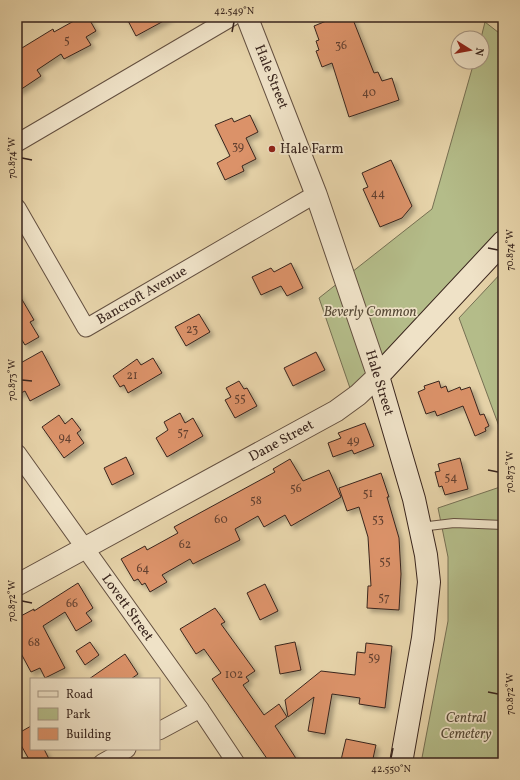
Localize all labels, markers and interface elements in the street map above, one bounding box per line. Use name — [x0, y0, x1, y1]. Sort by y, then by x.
text: 42.549°N — [214, 4, 255, 18]
north arrow — [450, 30, 490, 70]
house number: 5 — [64, 33, 70, 49]
house number: 36 — [335, 38, 347, 54]
street label: Hale Street — [249, 42, 293, 112]
text: N — [470, 46, 486, 57]
house number: 40 — [362, 85, 376, 101]
text: 70.874°W — [5, 137, 19, 179]
house number: 39 — [232, 139, 244, 155]
place label: Hale Farm — [280, 140, 344, 159]
marker: Hale Farm — [267, 144, 277, 154]
house number: 44 — [371, 186, 385, 202]
text: 70.874°W — [503, 229, 517, 271]
street label: Bancroft Avenue — [93, 261, 191, 329]
park label: Beverly Common — [323, 303, 417, 322]
house number: 23 — [186, 322, 198, 338]
street label: Hale Street — [360, 348, 398, 418]
text: 70.873°W — [5, 359, 19, 401]
house number: 21 — [126, 368, 138, 384]
house number: 55 — [234, 391, 246, 407]
street label: Dane Street — [245, 415, 317, 466]
house number: 57 — [177, 425, 189, 441]
house number: 94 — [58, 430, 72, 446]
house number: 49 — [346, 433, 360, 449]
text: 70.873°W — [503, 451, 517, 493]
house number: 54 — [445, 470, 457, 486]
house number: 56 — [290, 481, 302, 497]
house number: 51 — [363, 486, 373, 502]
house number: 58 — [250, 493, 262, 509]
house number: 60 — [214, 512, 228, 528]
house number: 53 — [372, 512, 384, 528]
house number: 62 — [179, 537, 191, 553]
house number: 55 — [379, 554, 391, 570]
house number: 64 — [137, 561, 149, 577]
street label: Lovett Street — [97, 570, 158, 645]
text: 70.872°W — [5, 580, 19, 622]
house number: 57 — [378, 590, 390, 606]
house number: 66 — [66, 596, 78, 612]
house number: 68 — [28, 635, 40, 651]
house number: 59 — [368, 650, 380, 666]
house number: 102 — [225, 667, 243, 683]
text: 70.872°W — [503, 673, 517, 715]
legend — [30, 678, 160, 750]
text: Road — [66, 687, 93, 703]
text: Park — [66, 707, 91, 723]
park label: Central Cemetery — [440, 709, 492, 744]
text: Building — [66, 727, 111, 743]
text: 42.550°N — [371, 762, 412, 776]

